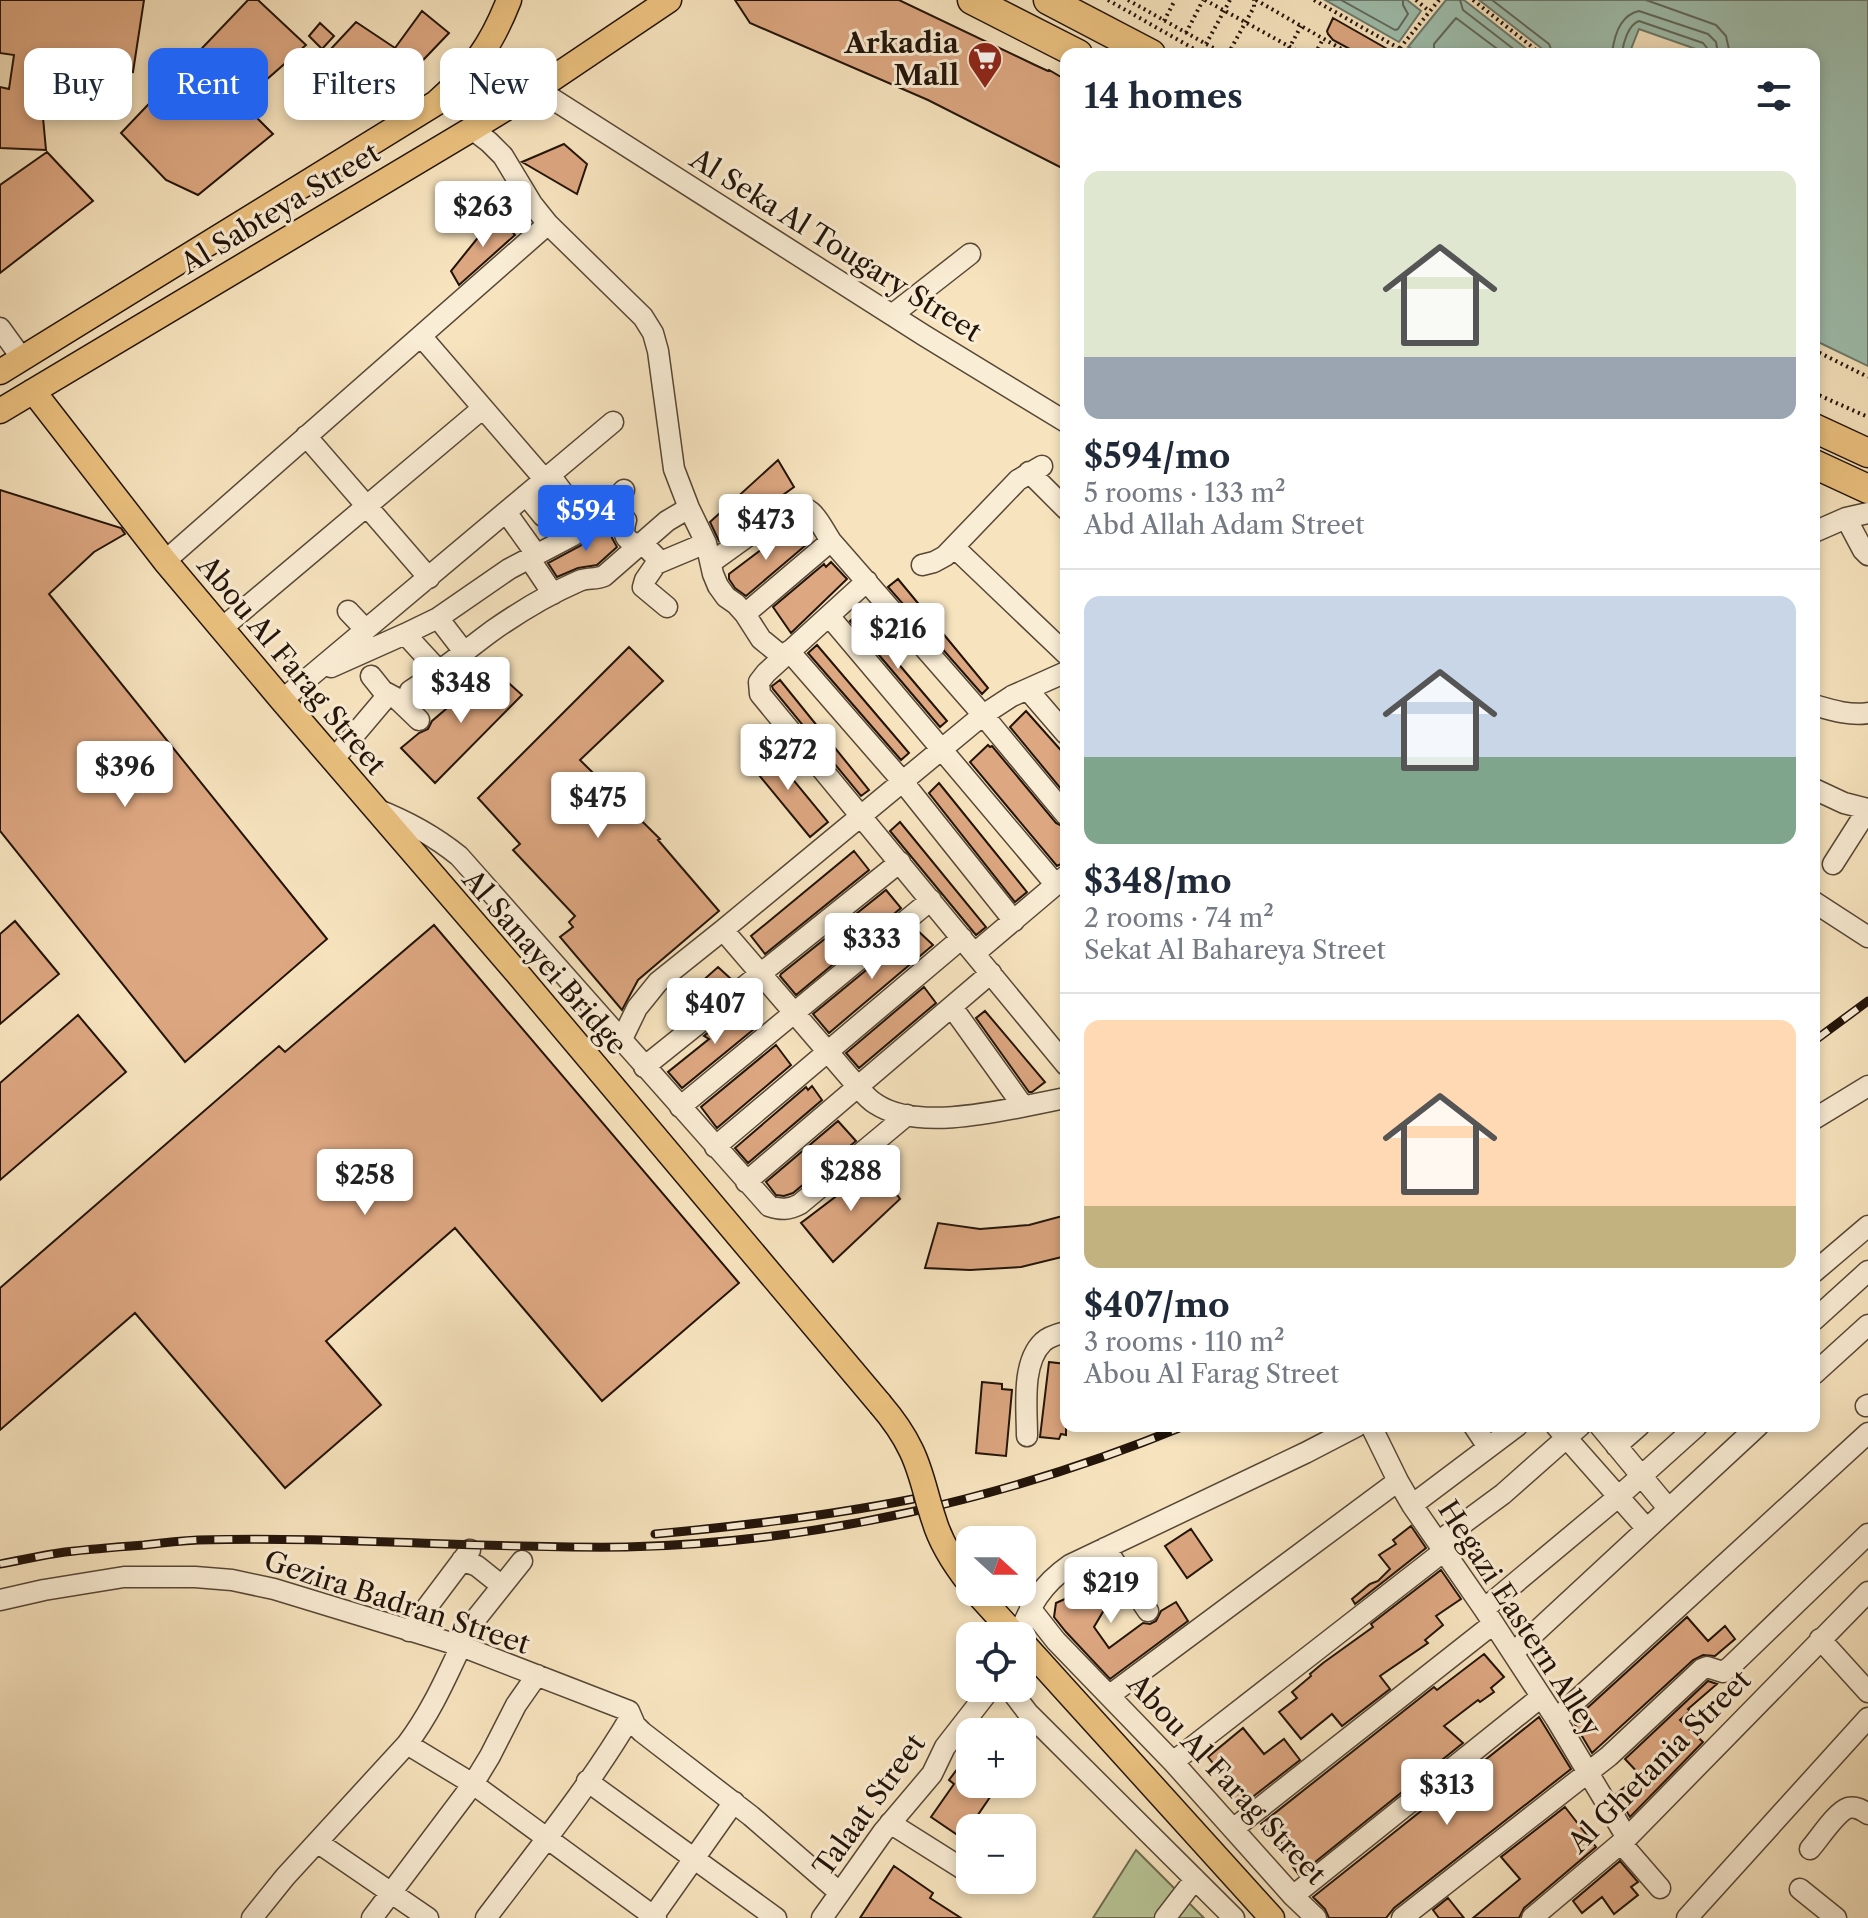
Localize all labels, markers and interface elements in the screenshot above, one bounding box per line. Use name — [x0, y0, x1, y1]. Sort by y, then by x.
place label: Arkadia Mall — [843, 26, 960, 92]
supermarket icon: Arkadia Mall — [966, 40, 1004, 90]
chip: Buy — [24, 48, 132, 120]
chip: Rent — [148, 48, 268, 120]
chip: Filters — [284, 48, 424, 120]
chip: New — [440, 48, 557, 120]
icon: filters — [1752, 74, 1796, 118]
text: 14 homes — [1084, 75, 1243, 117]
street label: Al Sabteya Street — [174, 135, 386, 281]
street label: Al Seka Al Tougary Street — [683, 141, 988, 349]
pin: $263 — [436, 181, 530, 249]
text: $263 — [453, 191, 513, 223]
icon: home — [1368, 223, 1512, 367]
text: $594/mo — [1084, 435, 1230, 477]
text: 5 rooms · 133 m² — [1084, 477, 1286, 509]
pin: $594 — [539, 485, 633, 553]
pin: $473 — [719, 494, 813, 562]
text: $594 — [556, 495, 616, 527]
text: $473 — [737, 504, 795, 536]
text: Abd Allah Adam Street — [1084, 509, 1365, 541]
street label: Abou Al Farag Street — [190, 548, 393, 781]
pin: $216 — [851, 603, 945, 671]
text: $216 — [869, 613, 927, 645]
icon: home — [1368, 648, 1512, 792]
pin: $348 — [414, 657, 508, 725]
text: $348 — [431, 667, 491, 699]
pin: $272 — [741, 724, 835, 792]
text: $272 — [759, 734, 817, 766]
pin: $396 — [78, 741, 172, 809]
text: $396 — [95, 751, 155, 783]
pin: $475 — [551, 772, 645, 840]
text: $475 — [569, 782, 627, 814]
text: $348/mo — [1084, 860, 1232, 902]
street label: Al Sanayei Bridge — [455, 862, 634, 1061]
text: 2 rooms · 74 m² — [1084, 902, 1274, 934]
pin: $333 — [825, 913, 919, 981]
text: $333 — [843, 923, 901, 955]
text: Sekat Al Bahareya Street — [1084, 934, 1386, 966]
pin: $407 — [668, 978, 762, 1046]
text: $407 — [685, 988, 745, 1020]
icon: home — [1368, 1072, 1512, 1216]
pin: $288 — [804, 1145, 898, 1213]
pin: $258 — [318, 1149, 412, 1217]
text: $288 — [820, 1155, 882, 1187]
text: $258 — [335, 1159, 395, 1191]
text: $407/mo — [1084, 1284, 1230, 1326]
text: 3 rooms · 110 m² — [1084, 1326, 1285, 1358]
text: Abou Al Farag Street — [1084, 1358, 1339, 1390]
street label: Hegazi Eastern Alley — [1431, 1494, 1609, 1743]
north arrow — [956, 1526, 1036, 1606]
map controls — [956, 1526, 1036, 1894]
street label: Gezira Badran Street — [260, 1543, 534, 1661]
pin: $219 — [1064, 1557, 1158, 1625]
text: $219 — [1082, 1567, 1140, 1599]
button: locate — [956, 1622, 1036, 1702]
street label: Al Ghetania Street — [1560, 1663, 1757, 1860]
street label: Abou Al Farag Street — [1120, 1666, 1333, 1891]
button: + — [956, 1718, 1036, 1798]
street label: Talaat Street — [806, 1727, 932, 1883]
pin: $313 — [1400, 1759, 1494, 1827]
text: $313 — [1419, 1769, 1475, 1801]
button: − — [956, 1814, 1036, 1894]

